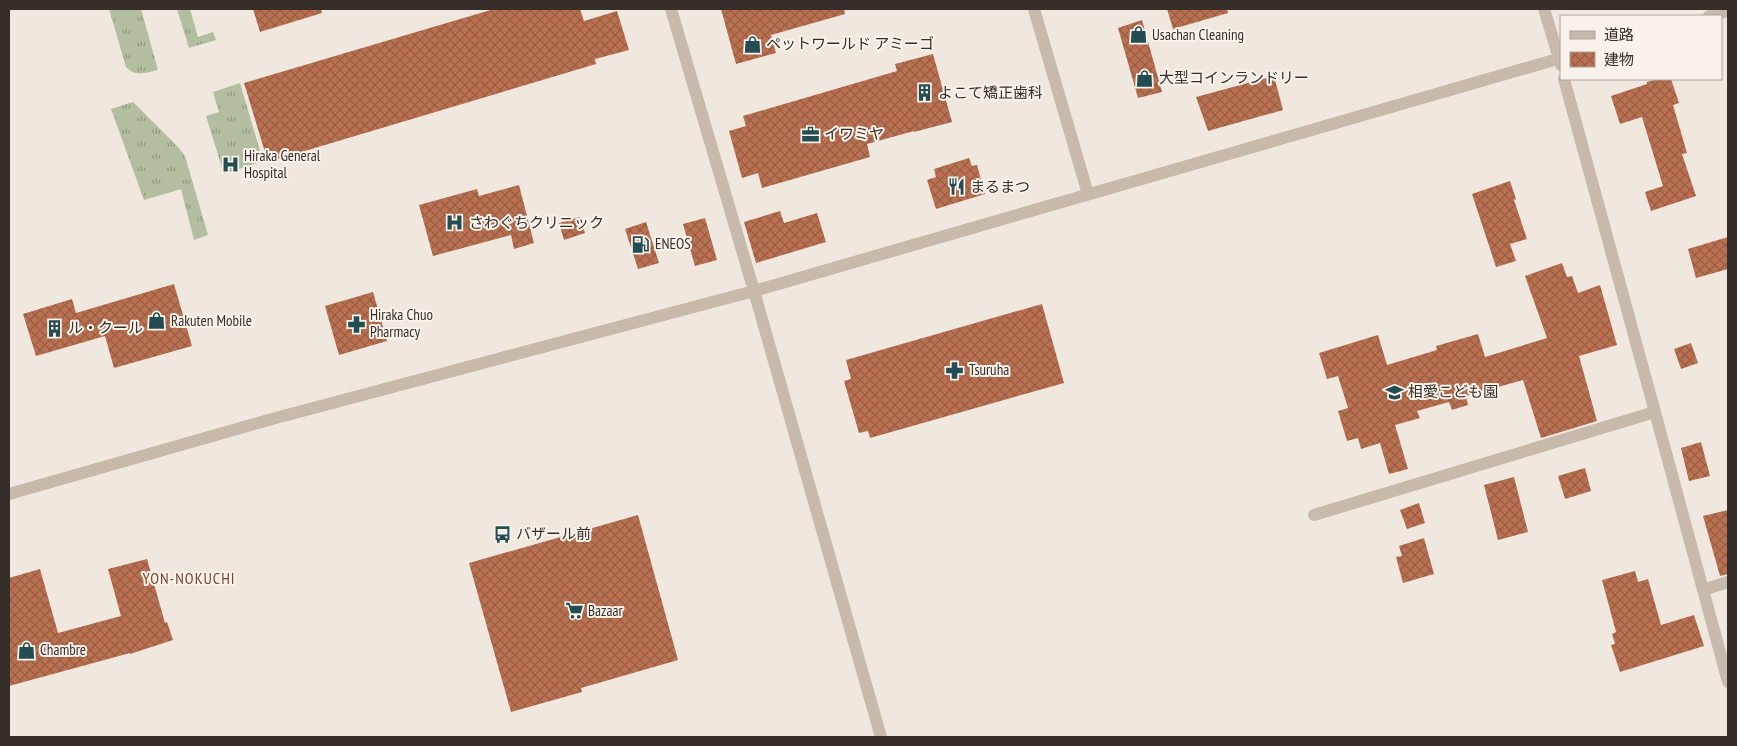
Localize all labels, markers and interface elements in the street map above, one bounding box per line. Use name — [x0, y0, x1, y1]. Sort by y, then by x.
legend — [1560, 15, 1722, 80]
shop icon: Usachan Cleaning — [1128, 25, 1148, 45]
place label: Usachan Cleaning — [1152, 25, 1244, 44]
text: 道路 — [1604, 25, 1634, 44]
shop icon: ペットワールド アミーゴ — [742, 34, 762, 54]
place label: ペットワールド アミーゴ — [766, 34, 934, 53]
text: 建物 — [1604, 50, 1634, 69]
shop icon: 大型コインランドリー — [1135, 68, 1155, 88]
place label: 大型コインランドリー — [1159, 68, 1309, 87]
building icon: よこて矯正歯科 — [914, 83, 934, 103]
place label: よこて矯正歯科 — [938, 83, 1043, 102]
office icon: イワミヤ — [800, 124, 820, 144]
place label: イワミヤ — [824, 124, 884, 143]
place label: Hiraka General Hospital — [244, 146, 321, 182]
hospital icon: Hiraka General Hospital — [220, 155, 240, 175]
restaurant icon: まるまつ — [946, 177, 966, 197]
place label: まるまつ — [970, 177, 1030, 196]
hospital icon: さわぐちクリニック — [445, 213, 465, 233]
place label: さわぐちクリニック — [469, 213, 604, 232]
fuel station icon: ENEOS — [631, 234, 651, 254]
place label: ENEOS — [655, 234, 691, 253]
place label: Hiraka Chuo Pharmacy — [370, 305, 433, 341]
shop icon: Rakuten Mobile — [147, 311, 167, 331]
place label: Rakuten Mobile — [171, 311, 252, 330]
pharmacy icon: Hiraka Chuo Pharmacy — [346, 314, 366, 334]
building icon: ル・クール — [44, 318, 64, 338]
place label: ル・クール — [68, 318, 143, 337]
pharmacy icon: Tsuruha — [945, 360, 965, 380]
place label: Tsuruha — [969, 360, 1009, 379]
school or university icon: 相愛こども園 — [1384, 382, 1404, 402]
place label: 相愛こども園 — [1408, 382, 1498, 401]
bus stop icon: バザール前 — [492, 524, 512, 544]
place label: バザール前 — [516, 524, 591, 543]
district label: YON-NOKUCHI — [142, 568, 236, 588]
supermarket icon: Bazaar — [564, 601, 584, 621]
place label: Bazaar — [588, 601, 623, 620]
shop icon: Chambre — [16, 640, 36, 660]
place label: Chambre — [40, 640, 86, 659]

